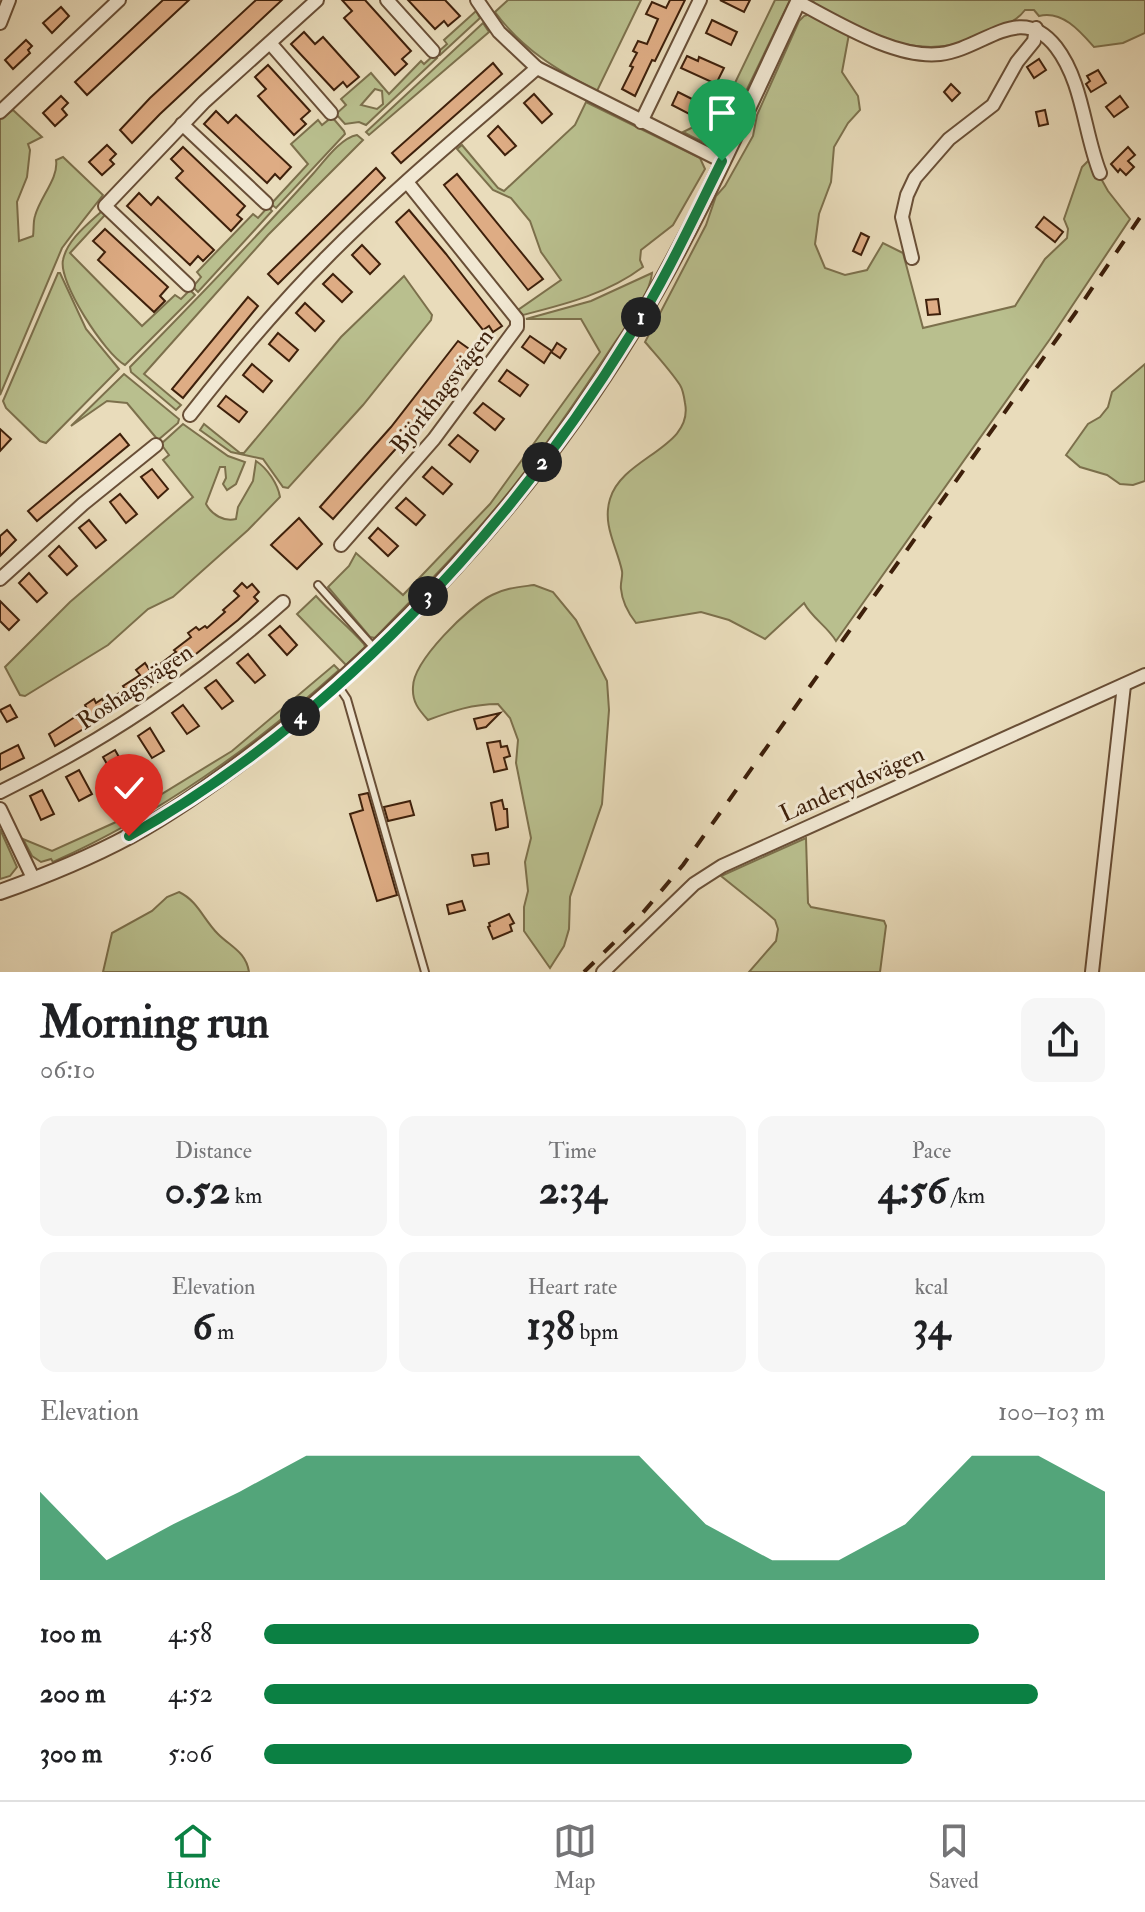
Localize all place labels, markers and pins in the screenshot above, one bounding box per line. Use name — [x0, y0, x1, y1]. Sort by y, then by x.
pin — [688, 79, 756, 161]
pin: 1 — [621, 297, 661, 337]
pin: 2 — [522, 442, 562, 482]
pin: 3 — [408, 576, 448, 616]
pin: 4 — [280, 696, 320, 736]
pin — [95, 754, 163, 836]

